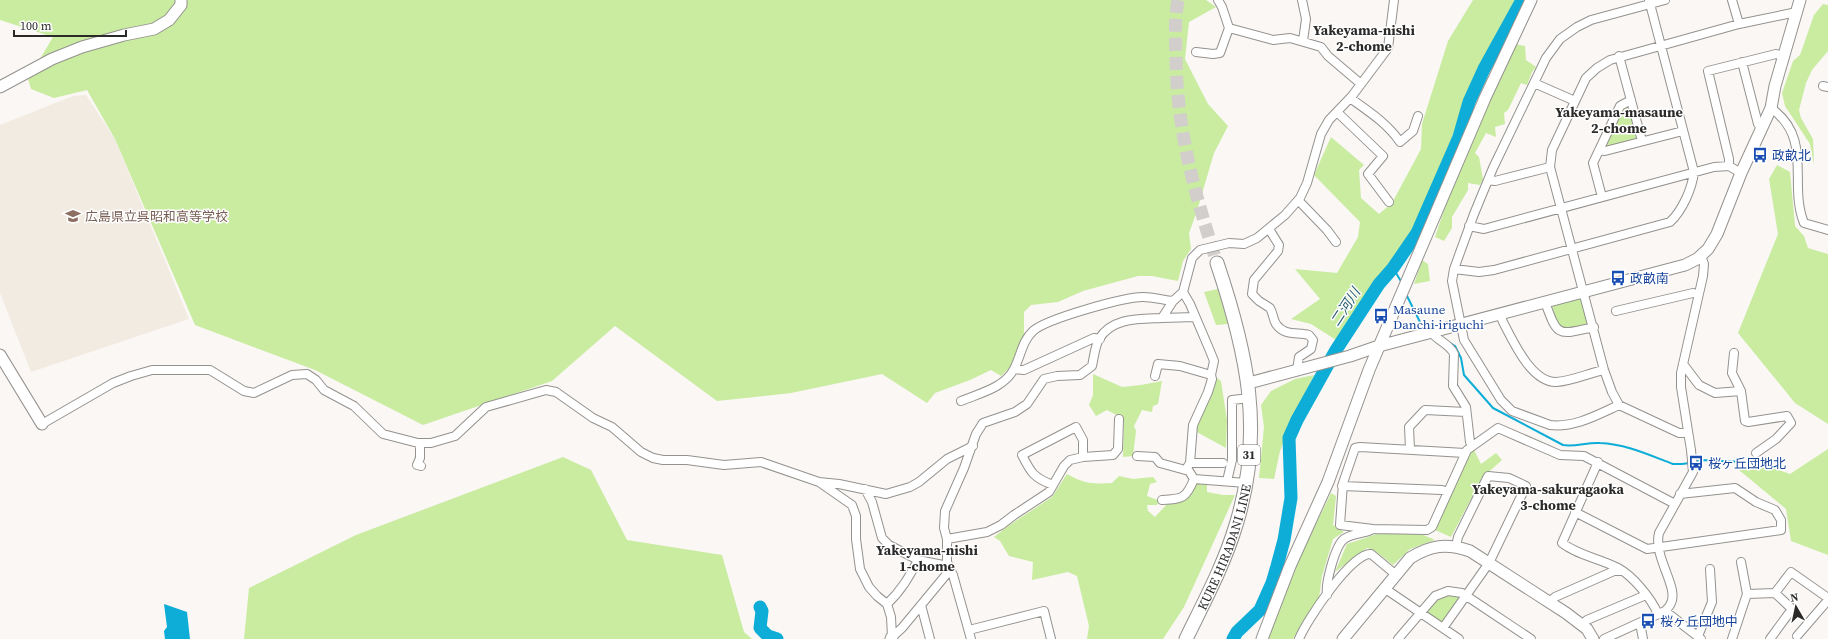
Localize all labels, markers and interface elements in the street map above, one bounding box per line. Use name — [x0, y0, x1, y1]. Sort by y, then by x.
scale bar — [14, 12, 126, 38]
text: 100 m — [20, 18, 52, 34]
district label: Yakeyama-nishi 2-chome — [1313, 20, 1416, 56]
district label: Yakeyama-masaune 2-chome — [1555, 102, 1683, 138]
bus stop icon: 政畝北 — [1751, 146, 1769, 164]
place label: 政畝北 — [1772, 147, 1811, 164]
school or university icon: 広島県立呉昭和高等学校 — [64, 207, 82, 225]
place label: 広島県立呉昭和高等学校 — [85, 208, 228, 225]
bus stop icon: 政畝南 — [1609, 269, 1627, 287]
place label: 政畝南 — [1630, 270, 1669, 287]
water label: 二河川 — [1325, 282, 1366, 330]
place label: Masaune Danchi-iriguchi — [1393, 301, 1484, 333]
bus stop icon: Masaune Danchi-iriguchi — [1372, 307, 1390, 325]
road number: 31 — [1238, 445, 1260, 465]
bus stop icon: 桜ヶ丘団地北 — [1687, 454, 1705, 472]
place label: 桜ヶ丘団地北 — [1708, 455, 1786, 472]
district label: Yakeyama-sakuragaoka 3-chome — [1472, 479, 1625, 515]
street label: KURE HIRADANI LINE — [1194, 483, 1255, 613]
district label: Yakeyama-nishi 1-chome — [876, 540, 979, 576]
north arrow — [1776, 587, 1816, 627]
text: N — [1789, 590, 1800, 606]
bus stop icon: 桜ヶ丘団地中 — [1639, 612, 1657, 630]
place label: 桜ヶ丘団地中 — [1660, 613, 1738, 630]

